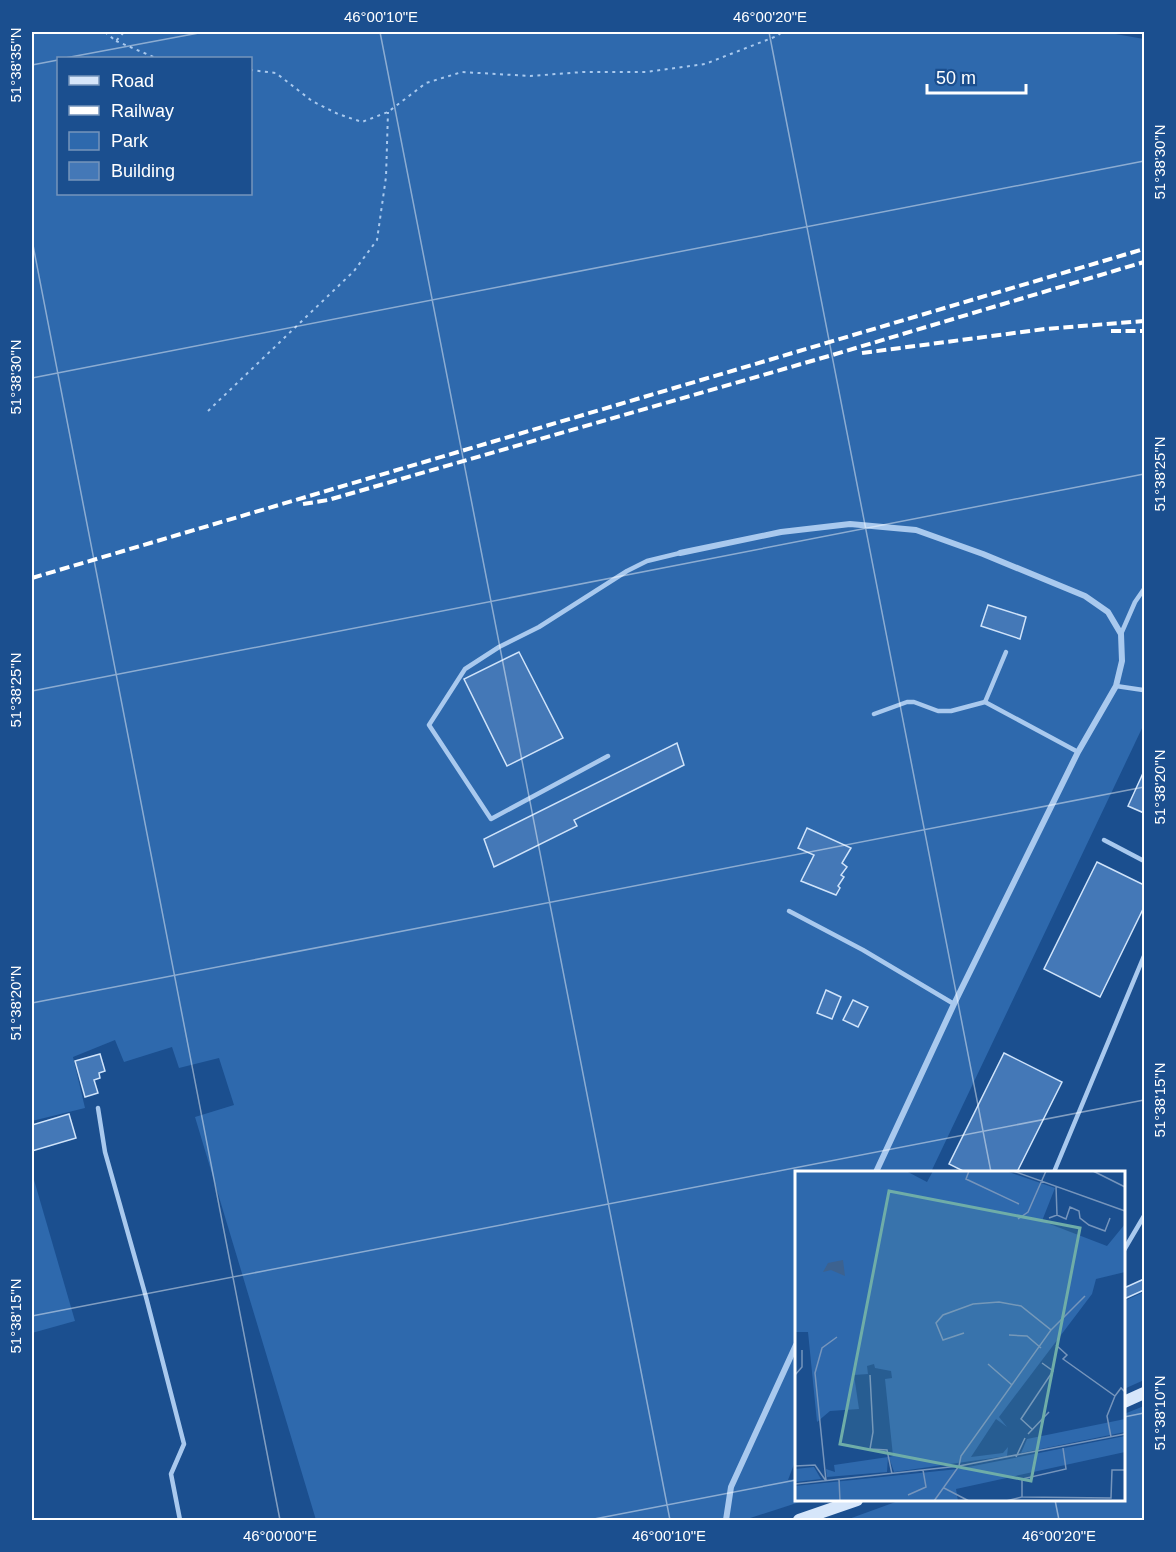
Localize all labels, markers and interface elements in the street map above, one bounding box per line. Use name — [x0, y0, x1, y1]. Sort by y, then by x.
text: 46°00'10"E — [344, 8, 418, 25]
text: 46°00'20"E — [733, 8, 807, 25]
text: 51°38'35"N — [7, 27, 24, 103]
legend — [57, 57, 252, 195]
scale bar — [927, 57, 1026, 95]
text: 50 m — [936, 68, 976, 88]
text: Road — [111, 71, 154, 91]
text: Railway — [111, 101, 174, 121]
text: 51°38'30"N — [1151, 124, 1168, 200]
text: Park — [111, 131, 149, 151]
text: Building — [111, 161, 175, 181]
text: 51°38'30"N — [7, 339, 24, 415]
text: 51°38'25"N — [1151, 436, 1168, 512]
text: 51°38'25"N — [7, 652, 24, 728]
text: 51°38'20"N — [1151, 749, 1168, 825]
text: 51°38'20"N — [7, 965, 24, 1041]
text: 51°38'15"N — [1151, 1062, 1168, 1138]
inset map — [795, 1171, 1125, 1501]
text: 51°38'15"N — [7, 1278, 24, 1354]
text: 51°38'10"N — [1151, 1375, 1168, 1451]
text: 46°00'00"E — [243, 1527, 317, 1544]
text: 46°00'10"E — [632, 1527, 706, 1544]
text: 46°00'20"E — [1022, 1527, 1096, 1544]

